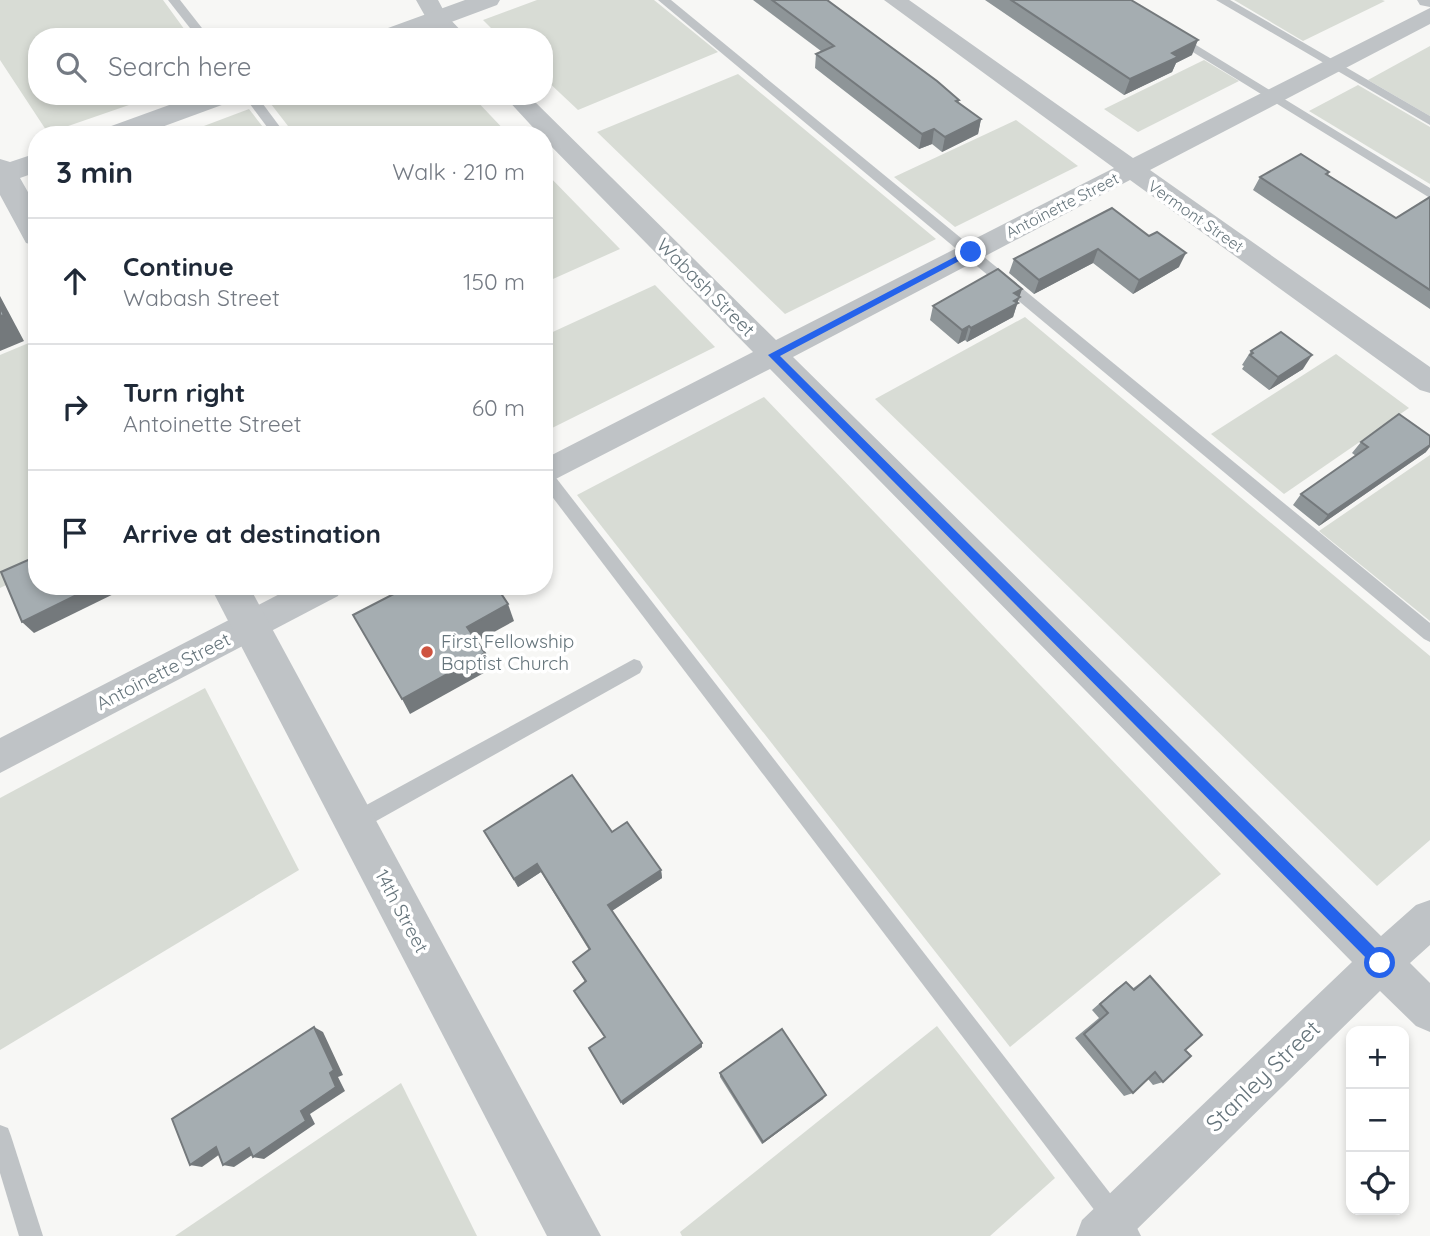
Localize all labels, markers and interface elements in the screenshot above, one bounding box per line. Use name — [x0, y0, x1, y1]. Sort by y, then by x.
search box — [28, 28, 553, 105]
icon: search — [52, 48, 90, 86]
text: Search here — [108, 50, 252, 83]
text: 3 min — [56, 153, 133, 191]
text: Walk · 210 m — [392, 157, 525, 186]
street label: Antoinette Street — [1002, 168, 1122, 242]
street label: Vermont Street — [1144, 176, 1248, 256]
street label: Wabash Street — [652, 233, 760, 341]
route end — [955, 236, 986, 267]
text: Continue — [123, 250, 234, 283]
icon: ahead — [56, 262, 94, 300]
text: 150 m — [463, 267, 525, 296]
text: Wabash Street — [123, 283, 280, 312]
text: Turn right — [123, 376, 245, 409]
icon: right — [56, 388, 94, 426]
text: 60 m — [472, 393, 525, 422]
text: Antoinette Street — [123, 409, 302, 438]
icon: arrive — [56, 514, 94, 552]
text: Arrive at destination — [123, 517, 381, 550]
street label: Antoinette Street — [92, 627, 234, 715]
place label: First Fellowship Baptist Church — [441, 629, 574, 675]
marker: First Fellowship Baptist Church — [419, 644, 435, 660]
street label: 14th Street — [370, 865, 434, 957]
route start — [1364, 947, 1395, 978]
street label: Stanley Street — [1199, 1014, 1326, 1138]
map controls — [1346, 1026, 1409, 1215]
button: + — [1346, 1026, 1409, 1089]
button: − — [1346, 1089, 1409, 1152]
button: locate — [1346, 1152, 1409, 1215]

